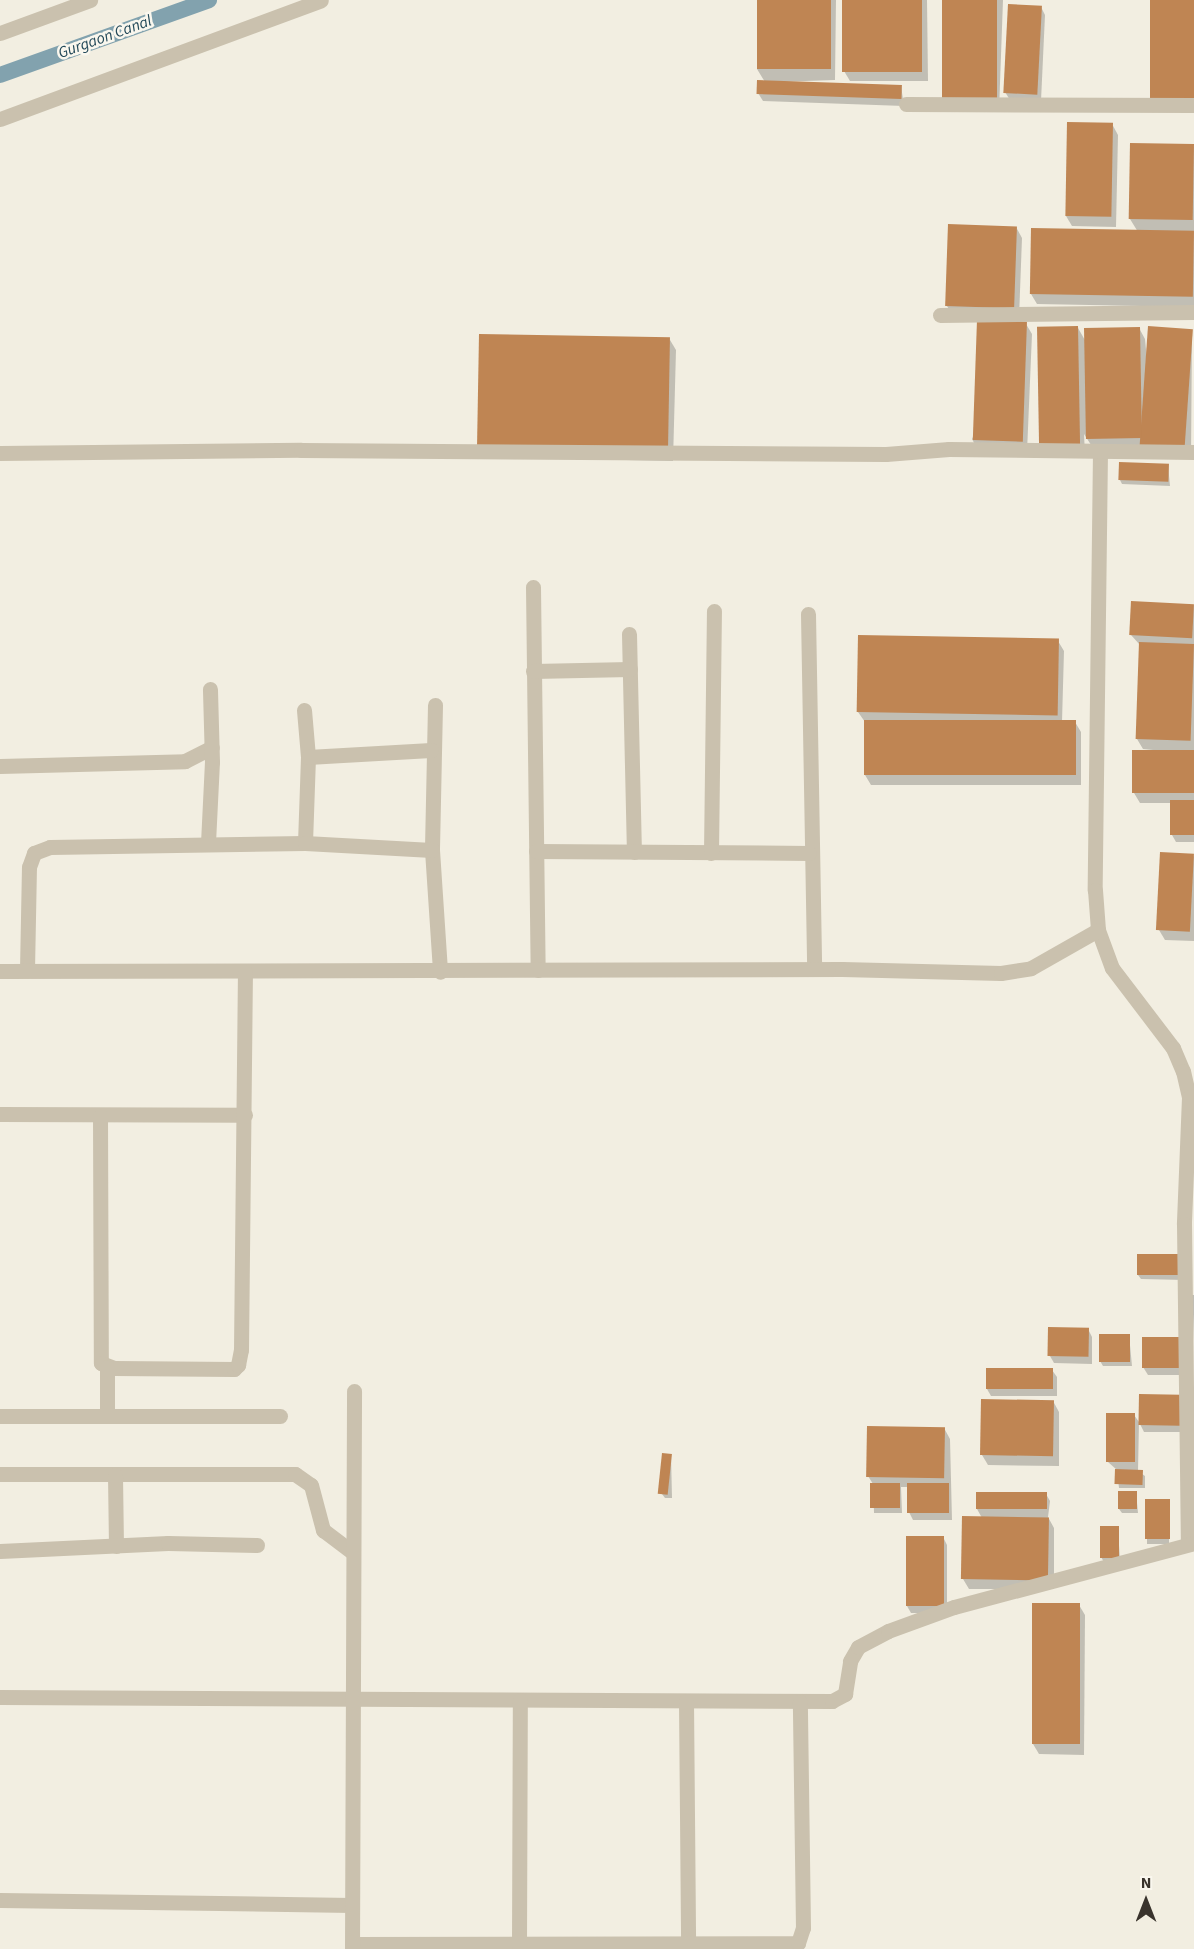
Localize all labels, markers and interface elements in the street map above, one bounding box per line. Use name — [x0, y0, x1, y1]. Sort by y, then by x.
water label: Gurgaon Canal — [56, 11, 154, 63]
north arrow — [1116, 1871, 1176, 1931]
text: N — [1141, 1872, 1151, 1894]

